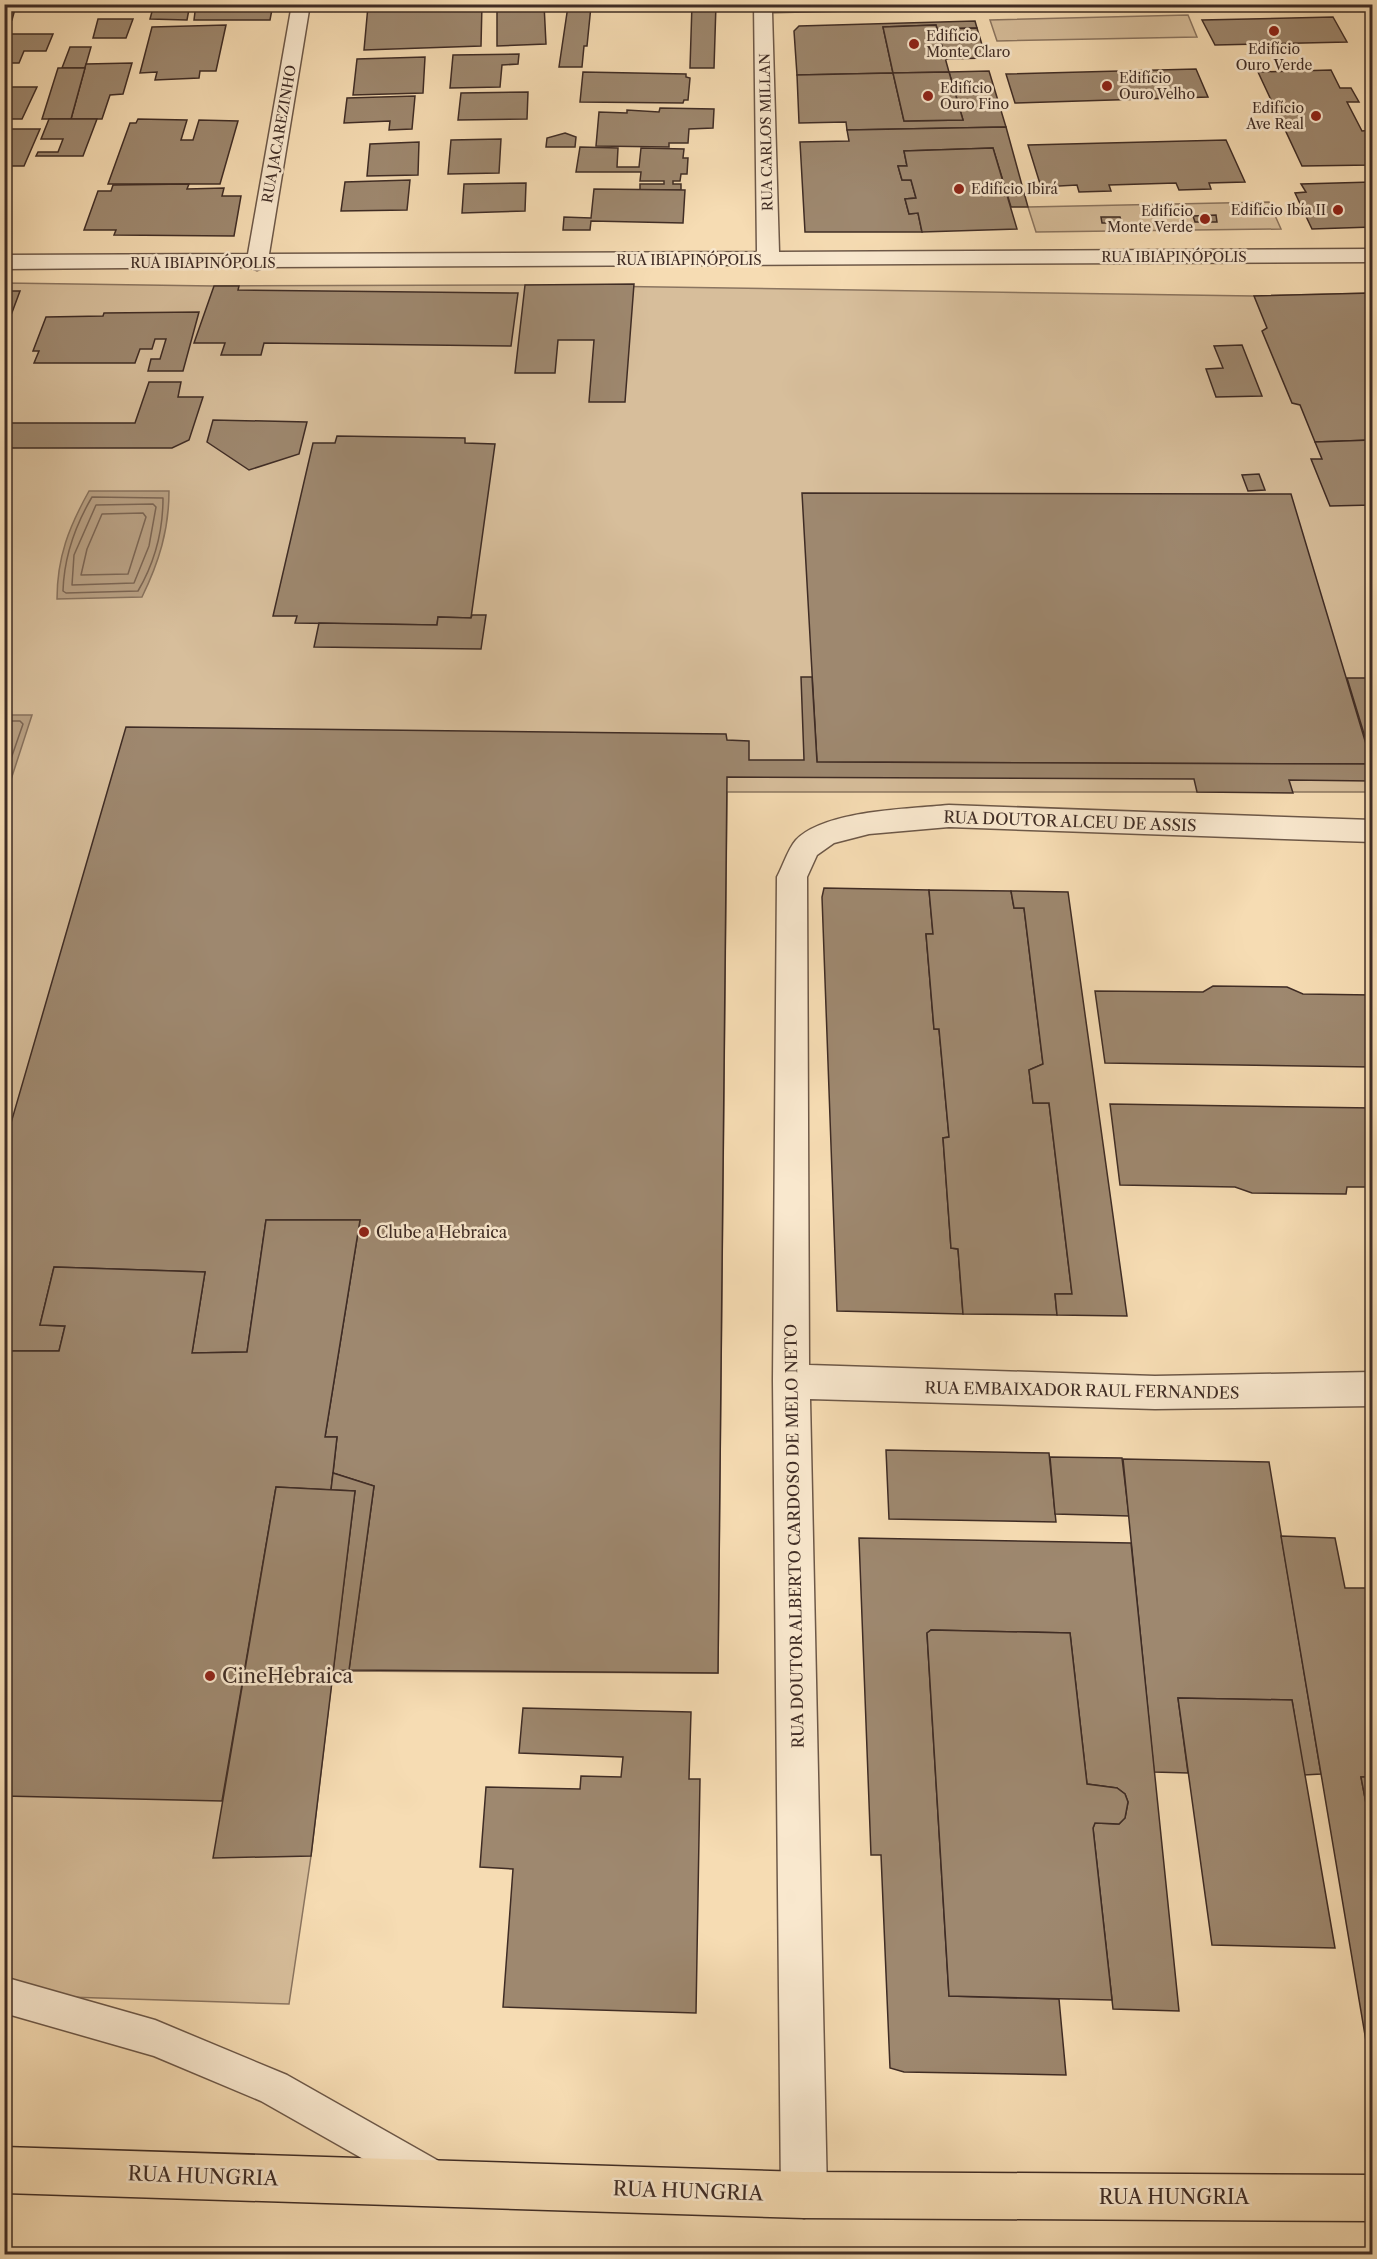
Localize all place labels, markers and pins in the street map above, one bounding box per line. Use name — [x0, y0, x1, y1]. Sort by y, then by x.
marker: Edifício Ouro Verde — [1267, 24, 1281, 38]
place label: Edifício Monte Claro — [926, 27, 1010, 61]
marker: Edifício Monte Claro — [907, 37, 921, 51]
place label: Edifício Ouro Verde — [1236, 40, 1312, 74]
place label: Edifício Ouro Velho — [1119, 69, 1195, 103]
place label: Edifício Ouro Fino — [940, 79, 1009, 113]
marker: Edifício Ouro Velho — [1100, 79, 1114, 93]
marker: Edifício Ouro Fino — [921, 89, 935, 103]
place label: Edifício Ave Real — [1245, 99, 1304, 133]
marker: Edifício Ave Real — [1309, 109, 1323, 123]
place label: Edifício Ibirá — [971, 180, 1059, 198]
marker: Edifício Ibirá — [952, 182, 966, 196]
place label: Edifício Ibía II — [1231, 201, 1326, 219]
place label: Edifício Monte Verde — [1107, 202, 1193, 236]
marker: Edifício Ibía II — [1331, 203, 1345, 217]
marker: Edifício Monte Verde — [1198, 212, 1212, 226]
place label: Clube a Hebraica — [376, 1222, 508, 1242]
marker: Clube a Hebraica — [357, 1225, 371, 1239]
place label: CineHebraica — [222, 1664, 353, 1688]
marker: CineHebraica — [203, 1669, 217, 1683]

